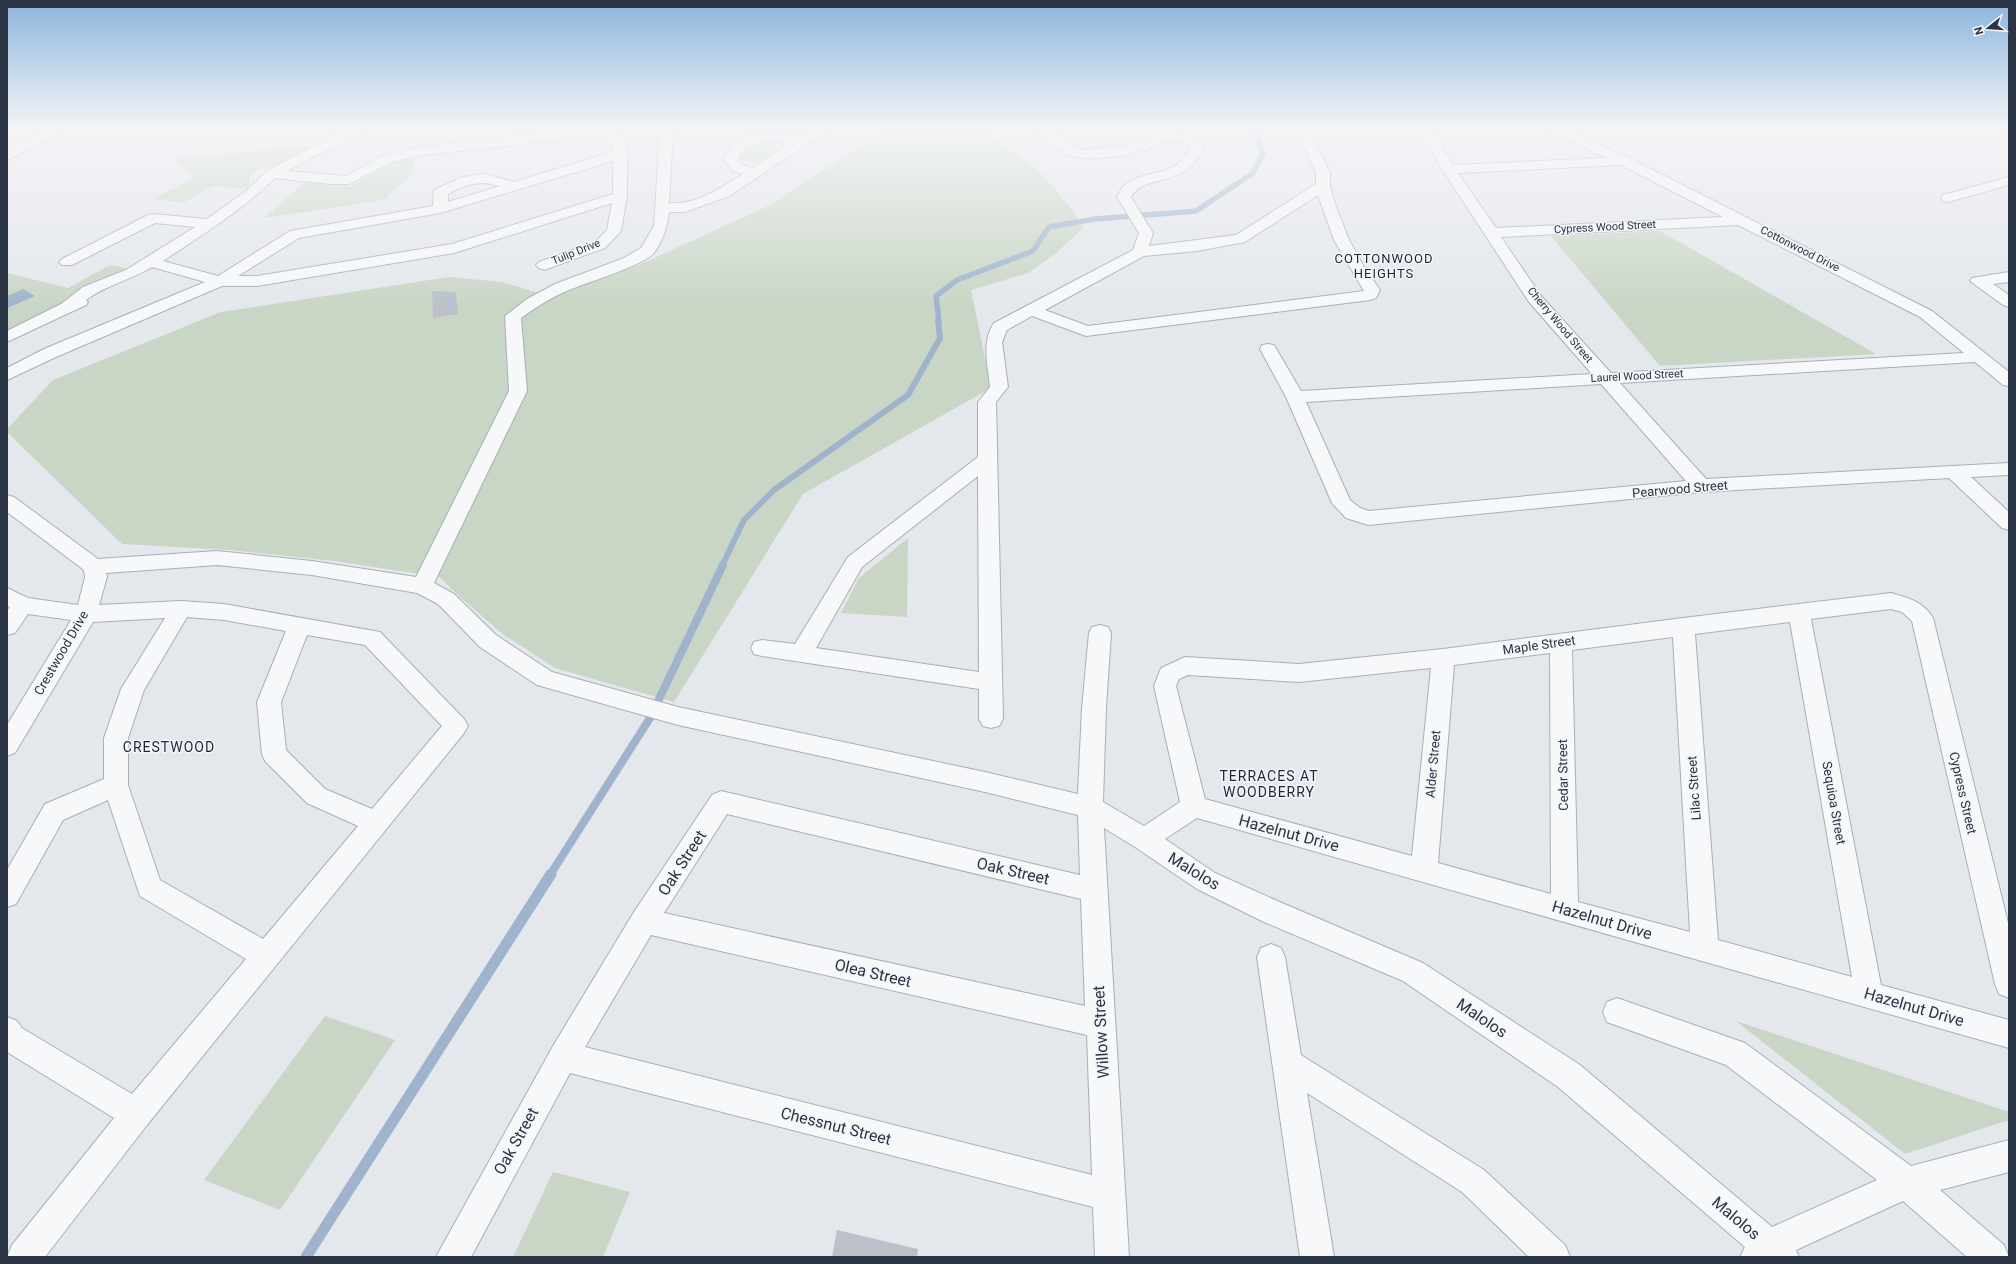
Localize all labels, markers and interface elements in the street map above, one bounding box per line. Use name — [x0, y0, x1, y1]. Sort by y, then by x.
north arrow — [1968, 8, 2008, 48]
text: N — [1971, 25, 1986, 36]
street label: Cypress Wood Street — [1554, 218, 1657, 236]
street label: Cottonwood Drive — [1758, 223, 1842, 275]
street label: Tulip Drive — [550, 236, 602, 268]
district label: COTTONWOOD HEIGHTS — [1335, 251, 1433, 281]
street label: Cherry Wood Street — [1525, 285, 1596, 366]
street label: Laurel Wood Street — [1590, 367, 1684, 385]
street label: Pearwood Street — [1632, 477, 1728, 501]
street label: Crestwood Drive — [31, 608, 91, 698]
street label: Maple Street — [1502, 632, 1576, 658]
street label: Alder Street — [1423, 730, 1443, 798]
district label: CRESTWOOD — [123, 739, 215, 755]
street label: Cedar Street — [1555, 739, 1571, 811]
street label: Cypress Street — [1946, 750, 1980, 836]
street label: Lilac Street — [1684, 755, 1704, 821]
street label: Sequioa Street — [1819, 760, 1849, 846]
district label: TERRACES AT WOODBERRY — [1219, 768, 1319, 800]
street label: Hazelnut Drive — [1237, 810, 1341, 856]
street label: Oak Street — [654, 827, 710, 899]
street label: Malolos — [1165, 848, 1223, 894]
street label: Oak Street — [975, 853, 1051, 889]
street label: Hazelnut Drive — [1550, 897, 1654, 943]
street label: Olea Street — [833, 955, 913, 991]
street label: Hazelnut Drive — [1862, 984, 1966, 1030]
street label: Willow Street — [1089, 985, 1113, 1079]
street label: Malolos — [1453, 994, 1511, 1042]
street label: Chessnut Street — [779, 1103, 893, 1149]
street label: Oak Street — [490, 1104, 542, 1178]
street label: Malolos — [1708, 1192, 1764, 1244]

